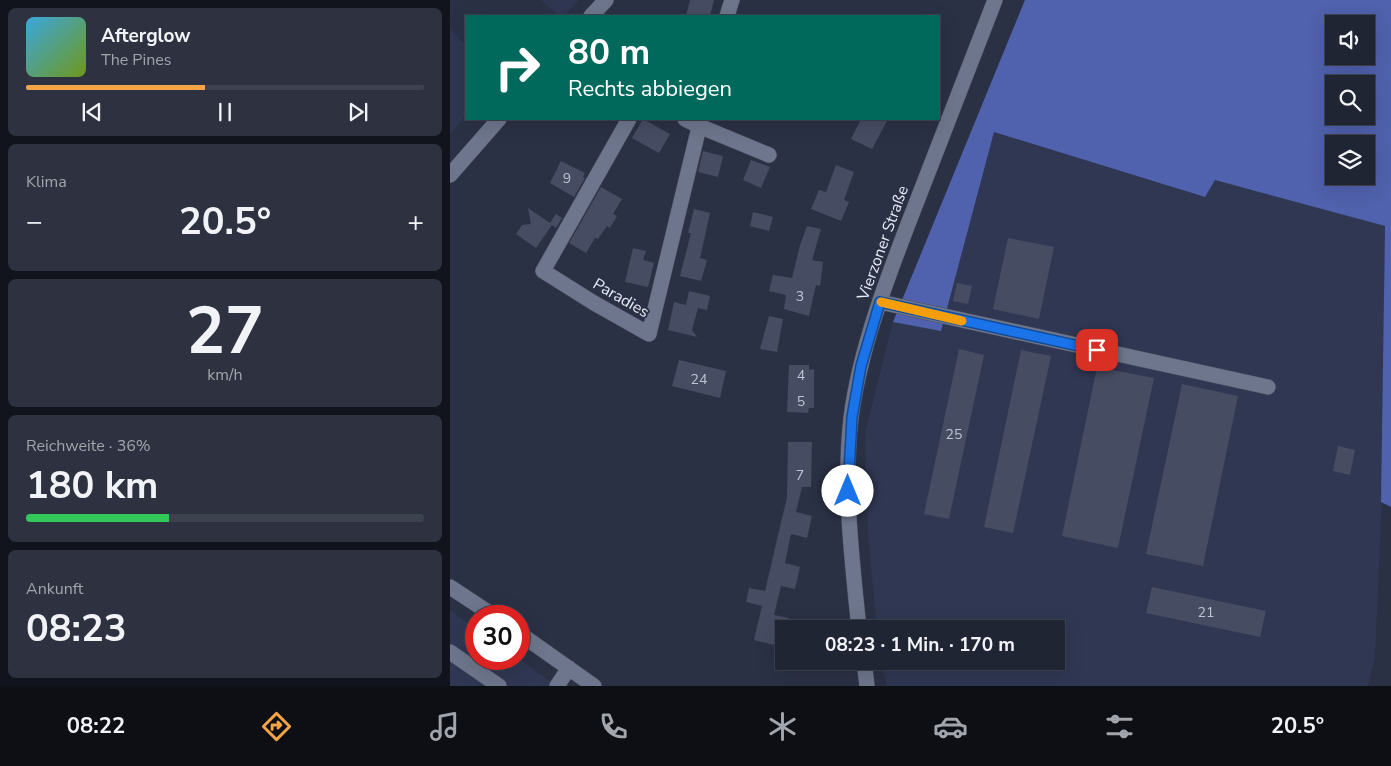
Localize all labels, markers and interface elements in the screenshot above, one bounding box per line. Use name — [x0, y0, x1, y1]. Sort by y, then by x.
map controls — [1325, 15, 1375, 185]
button: sound — [1325, 15, 1375, 65]
text: Afterglow — [101, 23, 191, 49]
text: 80 m — [568, 29, 650, 76]
icon: right — [485, 35, 550, 100]
text: The Pines — [101, 49, 171, 71]
text: Rechts abbiegen — [568, 74, 732, 104]
button: search — [1325, 75, 1375, 125]
icon: previous — [78, 98, 106, 126]
icon: pause — [211, 98, 239, 126]
icon: next — [344, 98, 372, 126]
button: layers — [1325, 135, 1375, 185]
house number: 9 — [563, 169, 571, 188]
text: Klima — [26, 171, 67, 193]
street label: Vierzoner Straße — [852, 183, 914, 304]
text: 20.5° — [179, 196, 271, 247]
text: − — [26, 203, 43, 241]
text: + — [407, 203, 424, 241]
street label: Paradies — [589, 273, 653, 323]
text: 27 — [186, 287, 264, 376]
house number: 3 — [796, 287, 804, 306]
pin — [1076, 329, 1118, 371]
icon: arrive — [1083, 336, 1111, 364]
text: km/h — [207, 364, 243, 386]
house number: 4 — [797, 366, 805, 385]
house number: 24 — [691, 370, 707, 389]
house number: 5 — [797, 392, 805, 411]
house number: 25 — [946, 425, 962, 444]
text: Reichweite · 36% — [26, 435, 151, 457]
text: 180 km — [26, 460, 158, 511]
position arrow — [821, 464, 873, 516]
house number: 7 — [796, 466, 804, 485]
text: Ankunft — [26, 578, 83, 600]
text: 08:23 — [26, 603, 127, 654]
house number: 21 — [1198, 603, 1214, 622]
speed limit sign: 30 — [465, 605, 530, 670]
text: 08:23 · 1 Min. · 170 m — [825, 632, 1015, 658]
icon: directions — [259, 709, 294, 744]
icon: music — [427, 709, 462, 744]
icon: phone — [596, 709, 631, 744]
icon: climate — [765, 709, 800, 744]
icon: car — [933, 709, 968, 744]
icon: filters — [1102, 709, 1137, 744]
text: 08:22 — [67, 711, 125, 741]
text: 20.5° — [1271, 711, 1324, 741]

